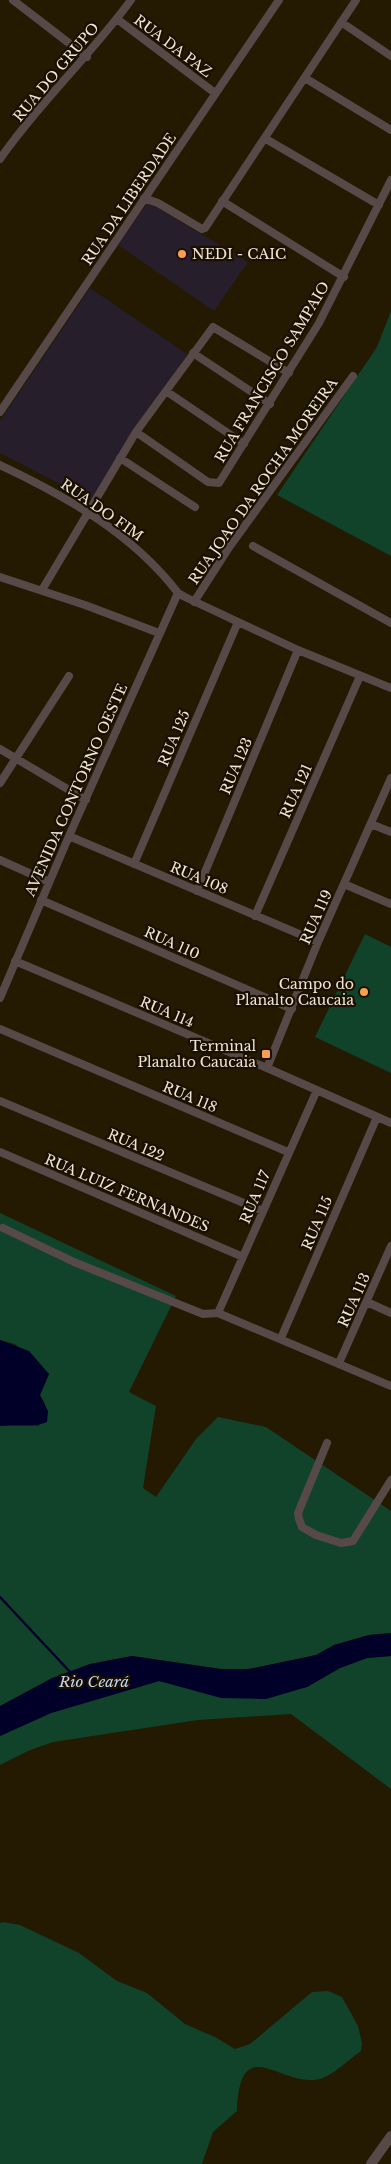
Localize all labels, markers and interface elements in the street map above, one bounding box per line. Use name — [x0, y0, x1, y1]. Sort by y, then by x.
street label: RUA DA PAZ — [130, 11, 216, 81]
street label: RUA DO GRUPO — [9, 19, 103, 125]
street label: RUA DA LIBERDADE — [78, 129, 180, 269]
place label: NEDI - CAIC — [192, 245, 286, 263]
marker: NEDI - CAIC — [176, 248, 188, 260]
street label: RUA FRANCISCO SAMPAIO — [211, 278, 333, 466]
street label: RUA JOAO DA ROCHA MOREIRA — [185, 374, 342, 588]
street label: RUA DO FIM — [57, 475, 147, 545]
street label: AVENIDA CONTORNO OESTE — [20, 681, 131, 900]
street label: RUA 125 — [154, 707, 194, 769]
street label: RUA 123 — [216, 735, 256, 797]
street label: RUA 121 — [276, 761, 316, 821]
street label: RUA 108 — [167, 858, 231, 898]
street label: RUA 119 — [296, 887, 336, 947]
street label: RUA 110 — [141, 923, 203, 963]
place label: Campo do Planalto Caucaia — [236, 975, 354, 1009]
marker: Campo do Planalto Caucaia — [358, 986, 370, 998]
street label: RUA 114 — [137, 993, 197, 1031]
place label: Terminal Planalto Caucaia — [138, 1037, 256, 1071]
marker: Terminal Planalto Caucaia — [260, 1048, 272, 1060]
street label: RUA 118 — [160, 1077, 220, 1117]
street label: RUA 122 — [105, 1125, 167, 1165]
street label: RUA LUIZ FERNANDES — [42, 1150, 212, 1236]
street label: RUA 117 — [236, 1167, 275, 1226]
street label: RUA 115 — [298, 1193, 336, 1253]
street label: RUA 113 — [334, 1270, 374, 1330]
water label: Rio Ceará — [58, 1672, 129, 1691]

